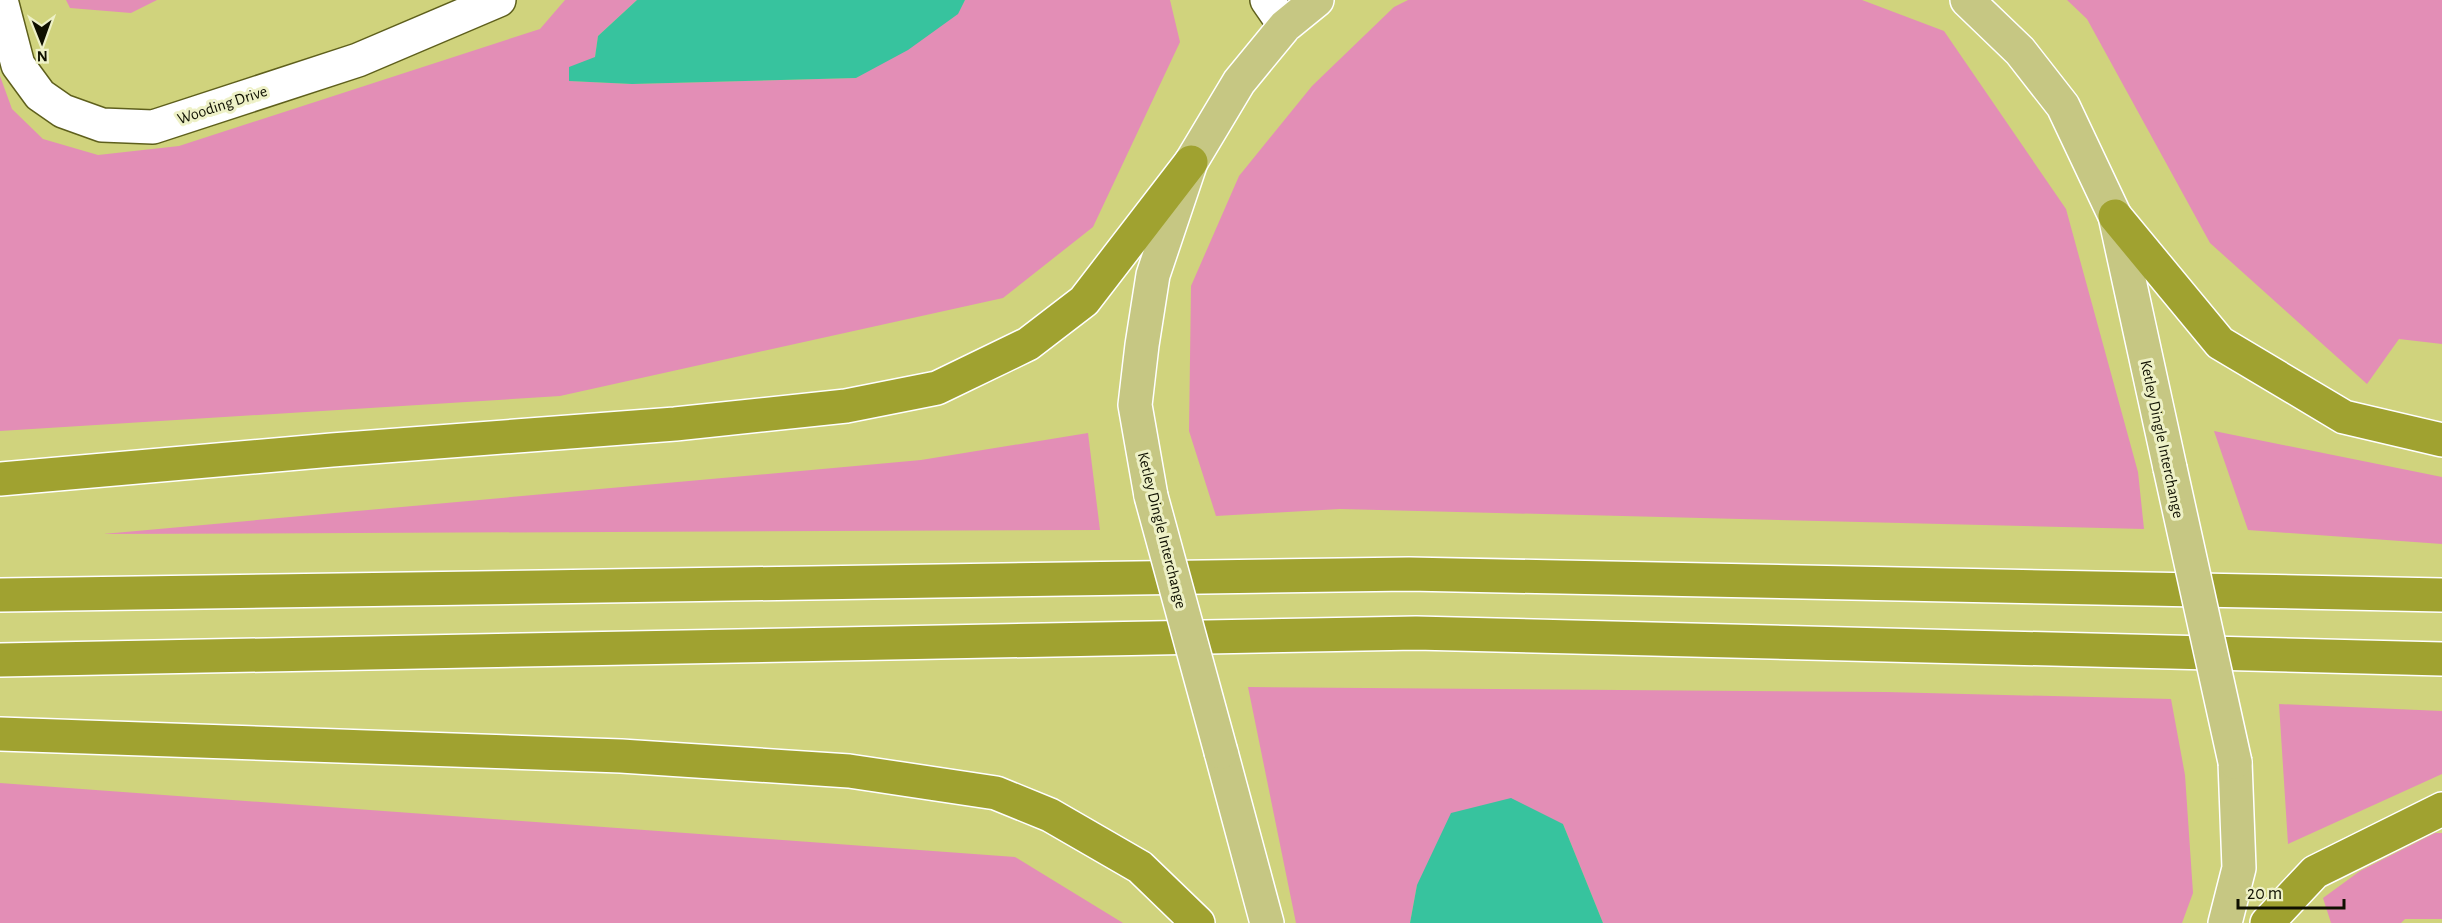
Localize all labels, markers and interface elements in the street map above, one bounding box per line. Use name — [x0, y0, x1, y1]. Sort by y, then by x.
north arrow — [12, 12, 72, 72]
text: N — [37, 48, 48, 64]
street label: Wooding Drive — [175, 83, 269, 127]
street label: Ketley Dingle Interchange — [2136, 359, 2187, 520]
street label: Ketley Dingle Interchange — [1134, 450, 1189, 610]
scale bar — [2238, 872, 2344, 910]
text: 20 m — [2247, 885, 2282, 903]

